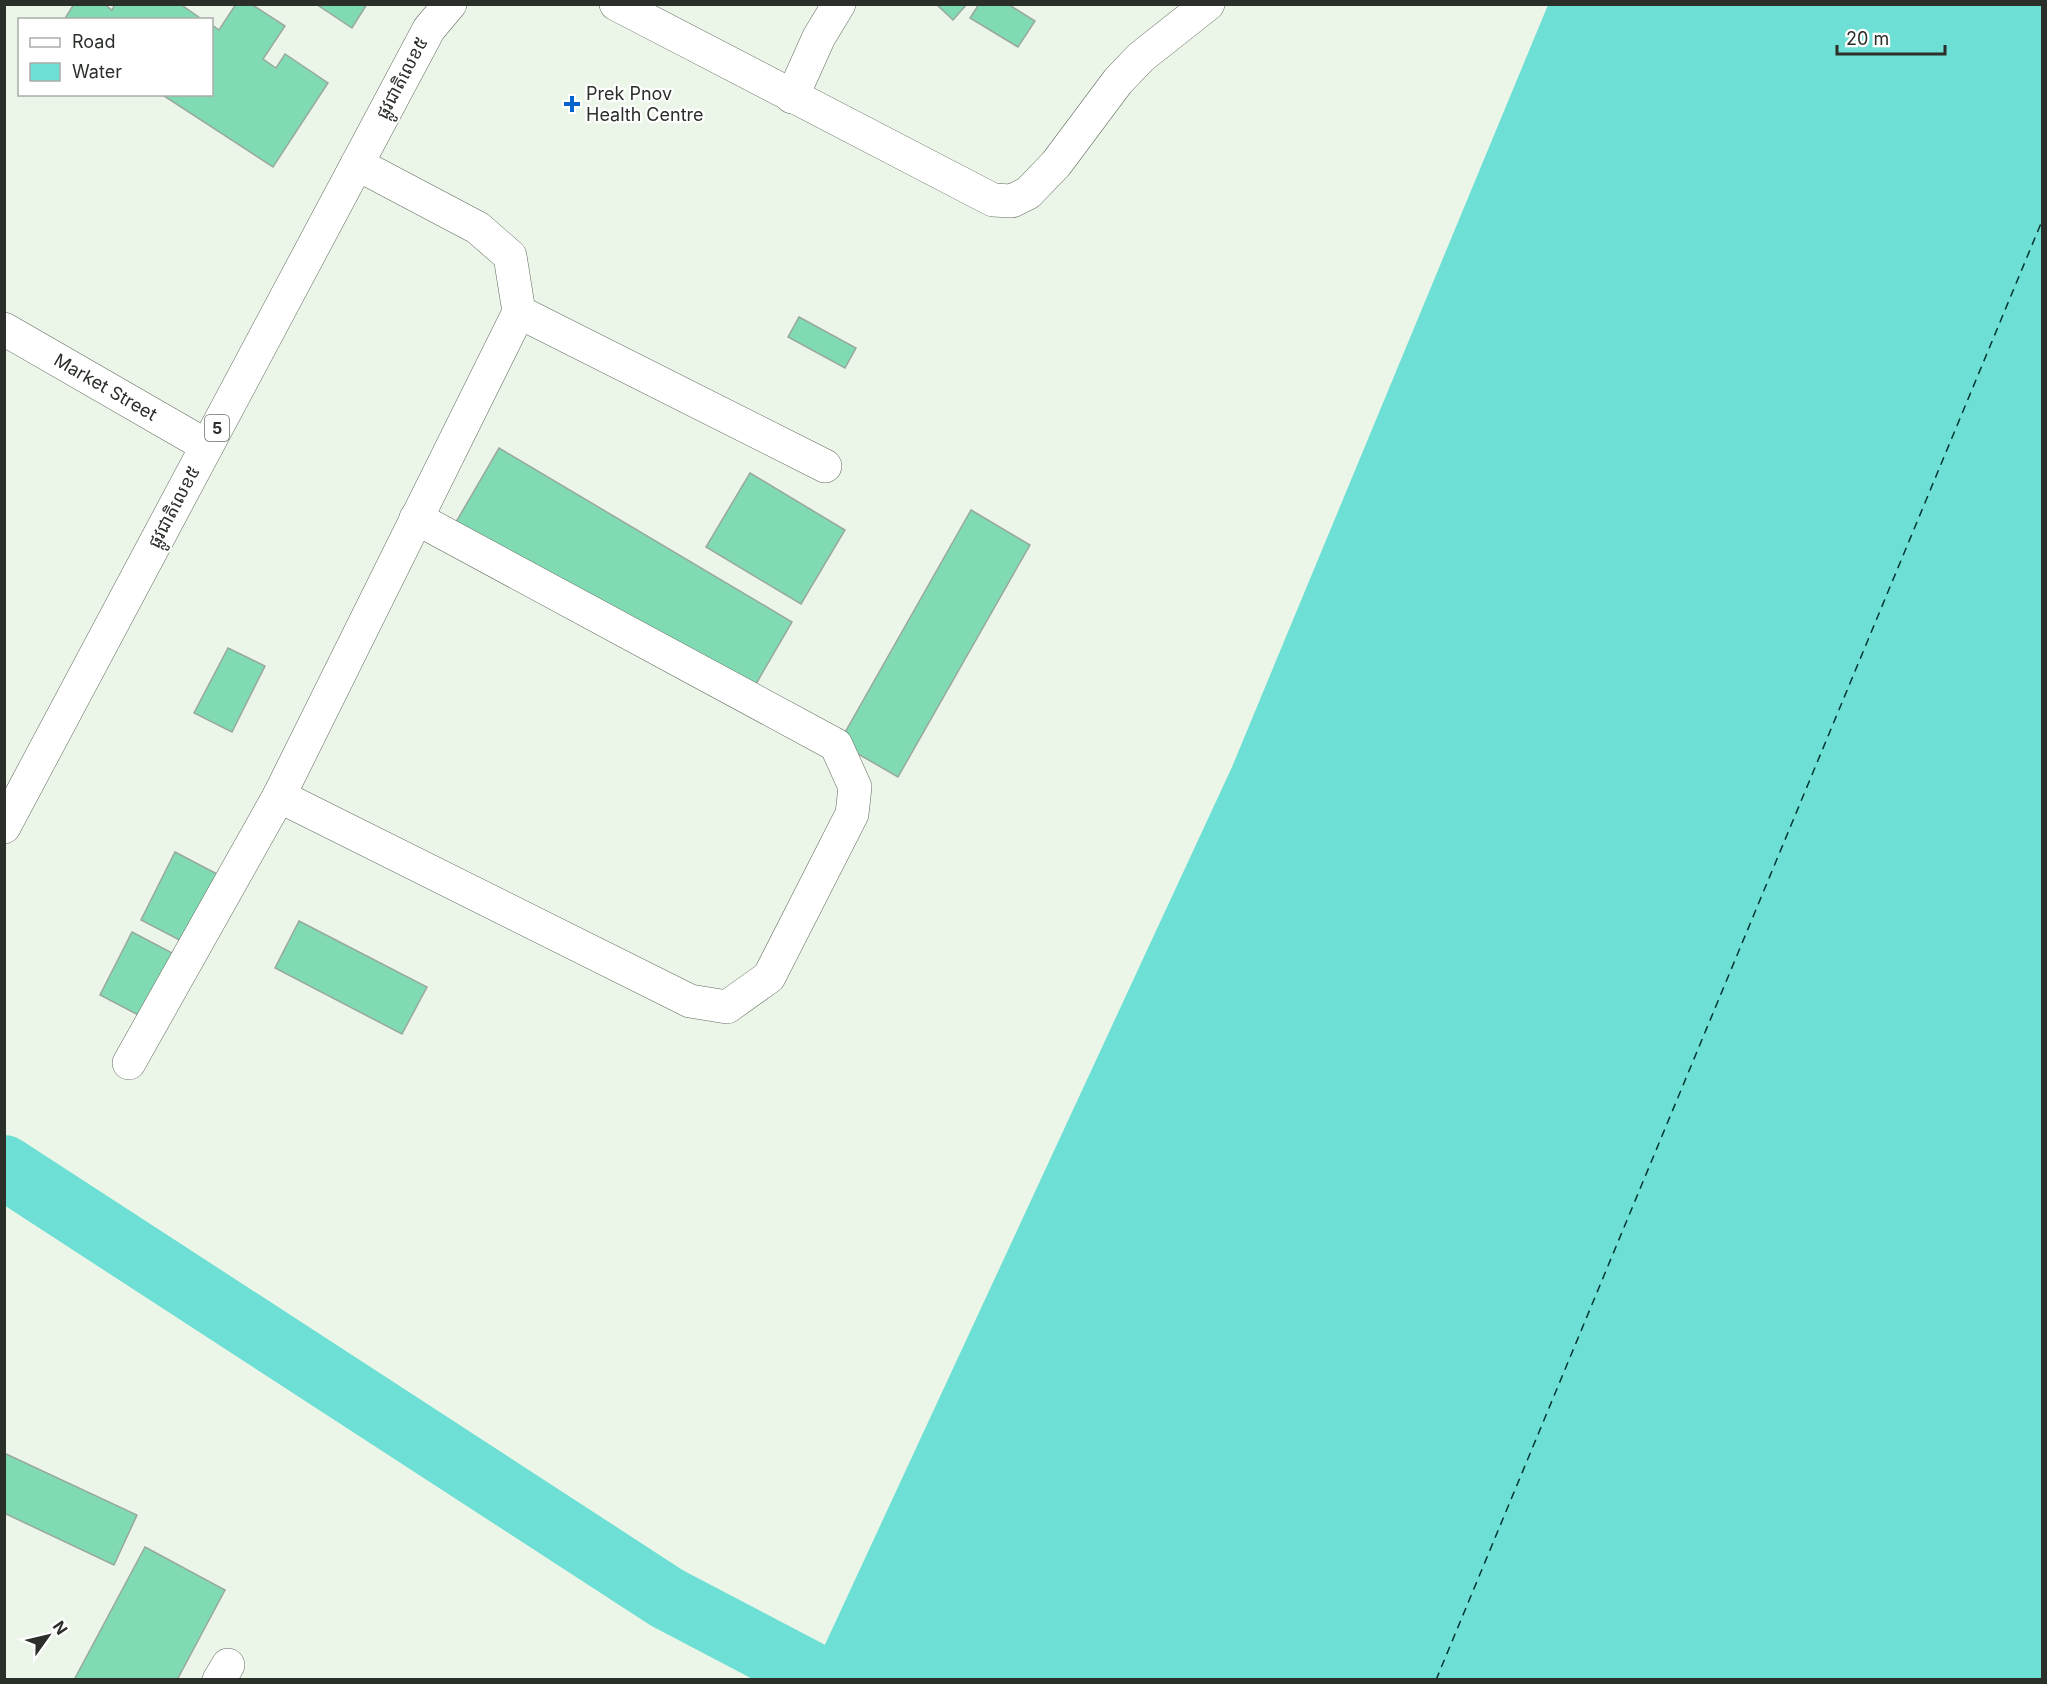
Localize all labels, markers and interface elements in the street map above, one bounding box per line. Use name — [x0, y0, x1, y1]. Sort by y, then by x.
legend — [18, 18, 213, 96]
scale bar — [1837, 18, 1945, 56]
text: 20 m — [1846, 28, 1889, 49]
text: Road — [72, 31, 115, 52]
street label: ផ្លូវជាតិលេខ៥ — [371, 33, 438, 125]
text: Water — [72, 61, 122, 82]
place label: Prek Pnov Health Centre — [586, 83, 704, 125]
marker: Prek Pnov Health Centre — [563, 95, 581, 113]
street label: Market Street — [50, 349, 161, 425]
road number: 5 — [205, 415, 229, 441]
street label: ផ្លូវជាតិលេខ៥ — [143, 462, 210, 554]
north arrow — [18, 1606, 78, 1666]
text: N — [49, 1617, 72, 1638]

